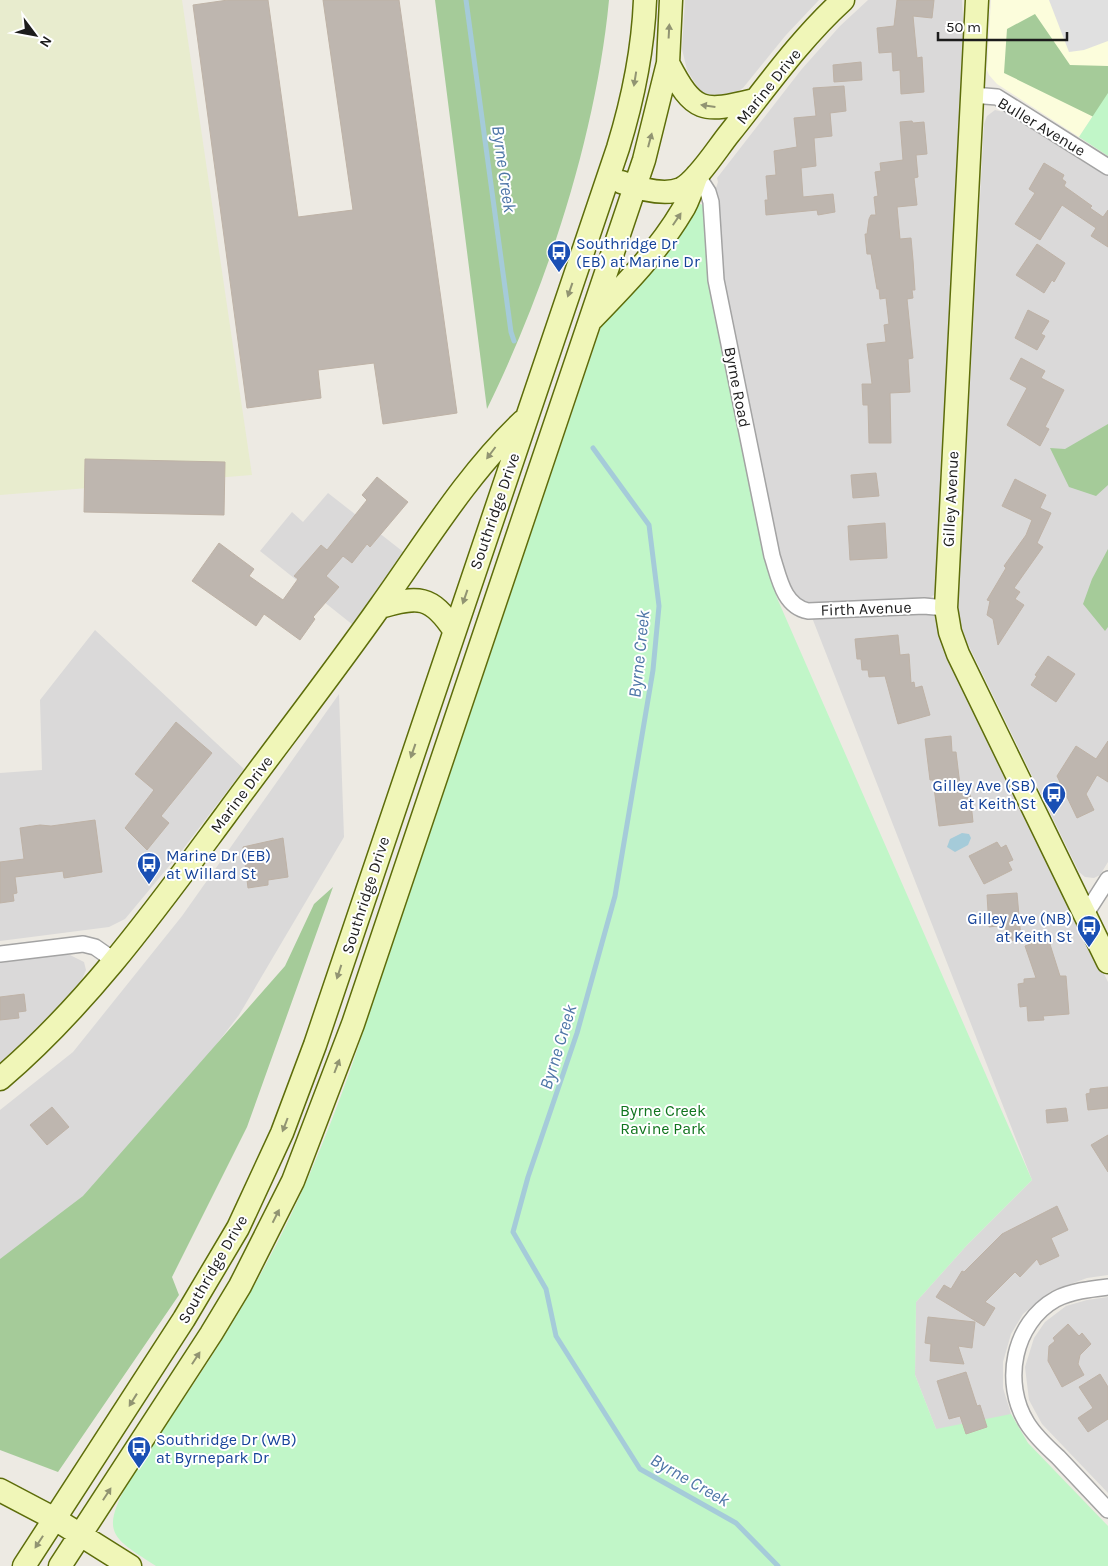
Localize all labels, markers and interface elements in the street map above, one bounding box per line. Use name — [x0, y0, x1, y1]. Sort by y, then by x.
north arrow — [10, 10, 60, 60]
scale bar — [938, 10, 1067, 42]
text: 50 m — [946, 18, 981, 36]
one-way arrow — [665, 23, 673, 39]
text: N — [36, 33, 55, 50]
street label: Marine Drive — [732, 45, 805, 128]
one-way arrow — [631, 72, 639, 88]
street label: Buller Avenue — [994, 93, 1089, 160]
one-way arrow — [699, 102, 715, 110]
water label: Byrne Creek — [487, 124, 521, 215]
one-way arrow — [646, 133, 654, 148]
one-way arrow — [672, 212, 682, 225]
place label: Southridge Dr (EB) at Marine Dr — [576, 234, 700, 271]
bus stop icon: Southridge Dr (EB) at Marine Dr — [546, 239, 572, 273]
one-way arrow — [565, 283, 573, 298]
street label: Byrne Road — [720, 345, 755, 429]
one-way arrow — [486, 446, 497, 459]
street label: Southridge Drive — [466, 450, 523, 572]
street label: Gilley Avenue — [938, 451, 963, 548]
one-way arrow — [461, 590, 469, 605]
street label: Firth Avenue — [820, 597, 912, 620]
water label: Byrne Creek — [623, 608, 655, 699]
one-way arrow — [409, 744, 417, 759]
street label: Marine Drive — [206, 752, 277, 837]
place label: Gilley Ave (SB) at Keith St — [933, 776, 1036, 813]
bus stop icon: Gilley Ave (SB) at Keith St — [1041, 781, 1067, 815]
street label: Southridge Drive — [338, 834, 393, 956]
place label: Marine Dr (EB) at Willard St — [166, 846, 271, 883]
bus stop icon: Marine Dr (EB) at Willard St — [136, 851, 162, 885]
place label: Gilley Ave (NB) at Keith St — [967, 909, 1072, 946]
bus stop icon: Gilley Ave (NB) at Keith St — [1076, 914, 1102, 948]
one-way arrow — [335, 964, 342, 979]
water label: Byrne Creek — [535, 1001, 582, 1092]
one-way arrow — [333, 1058, 341, 1073]
park label: Byrne Creek Ravine Park — [620, 1101, 706, 1138]
one-way arrow — [281, 1117, 288, 1132]
one-way arrow — [272, 1209, 280, 1223]
street label: Southridge Drive — [174, 1212, 251, 1327]
one-way arrow — [191, 1351, 201, 1364]
one-way arrow — [128, 1393, 138, 1406]
place label: Southridge Dr (WB) at Byrnepark Dr — [156, 1430, 297, 1467]
bus stop icon: Southridge Dr (WB) at Byrnepark Dr — [126, 1435, 152, 1469]
water label: Byrne Creek — [646, 1448, 734, 1512]
one-way arrow — [103, 1487, 112, 1500]
one-way arrow — [34, 1536, 44, 1549]

